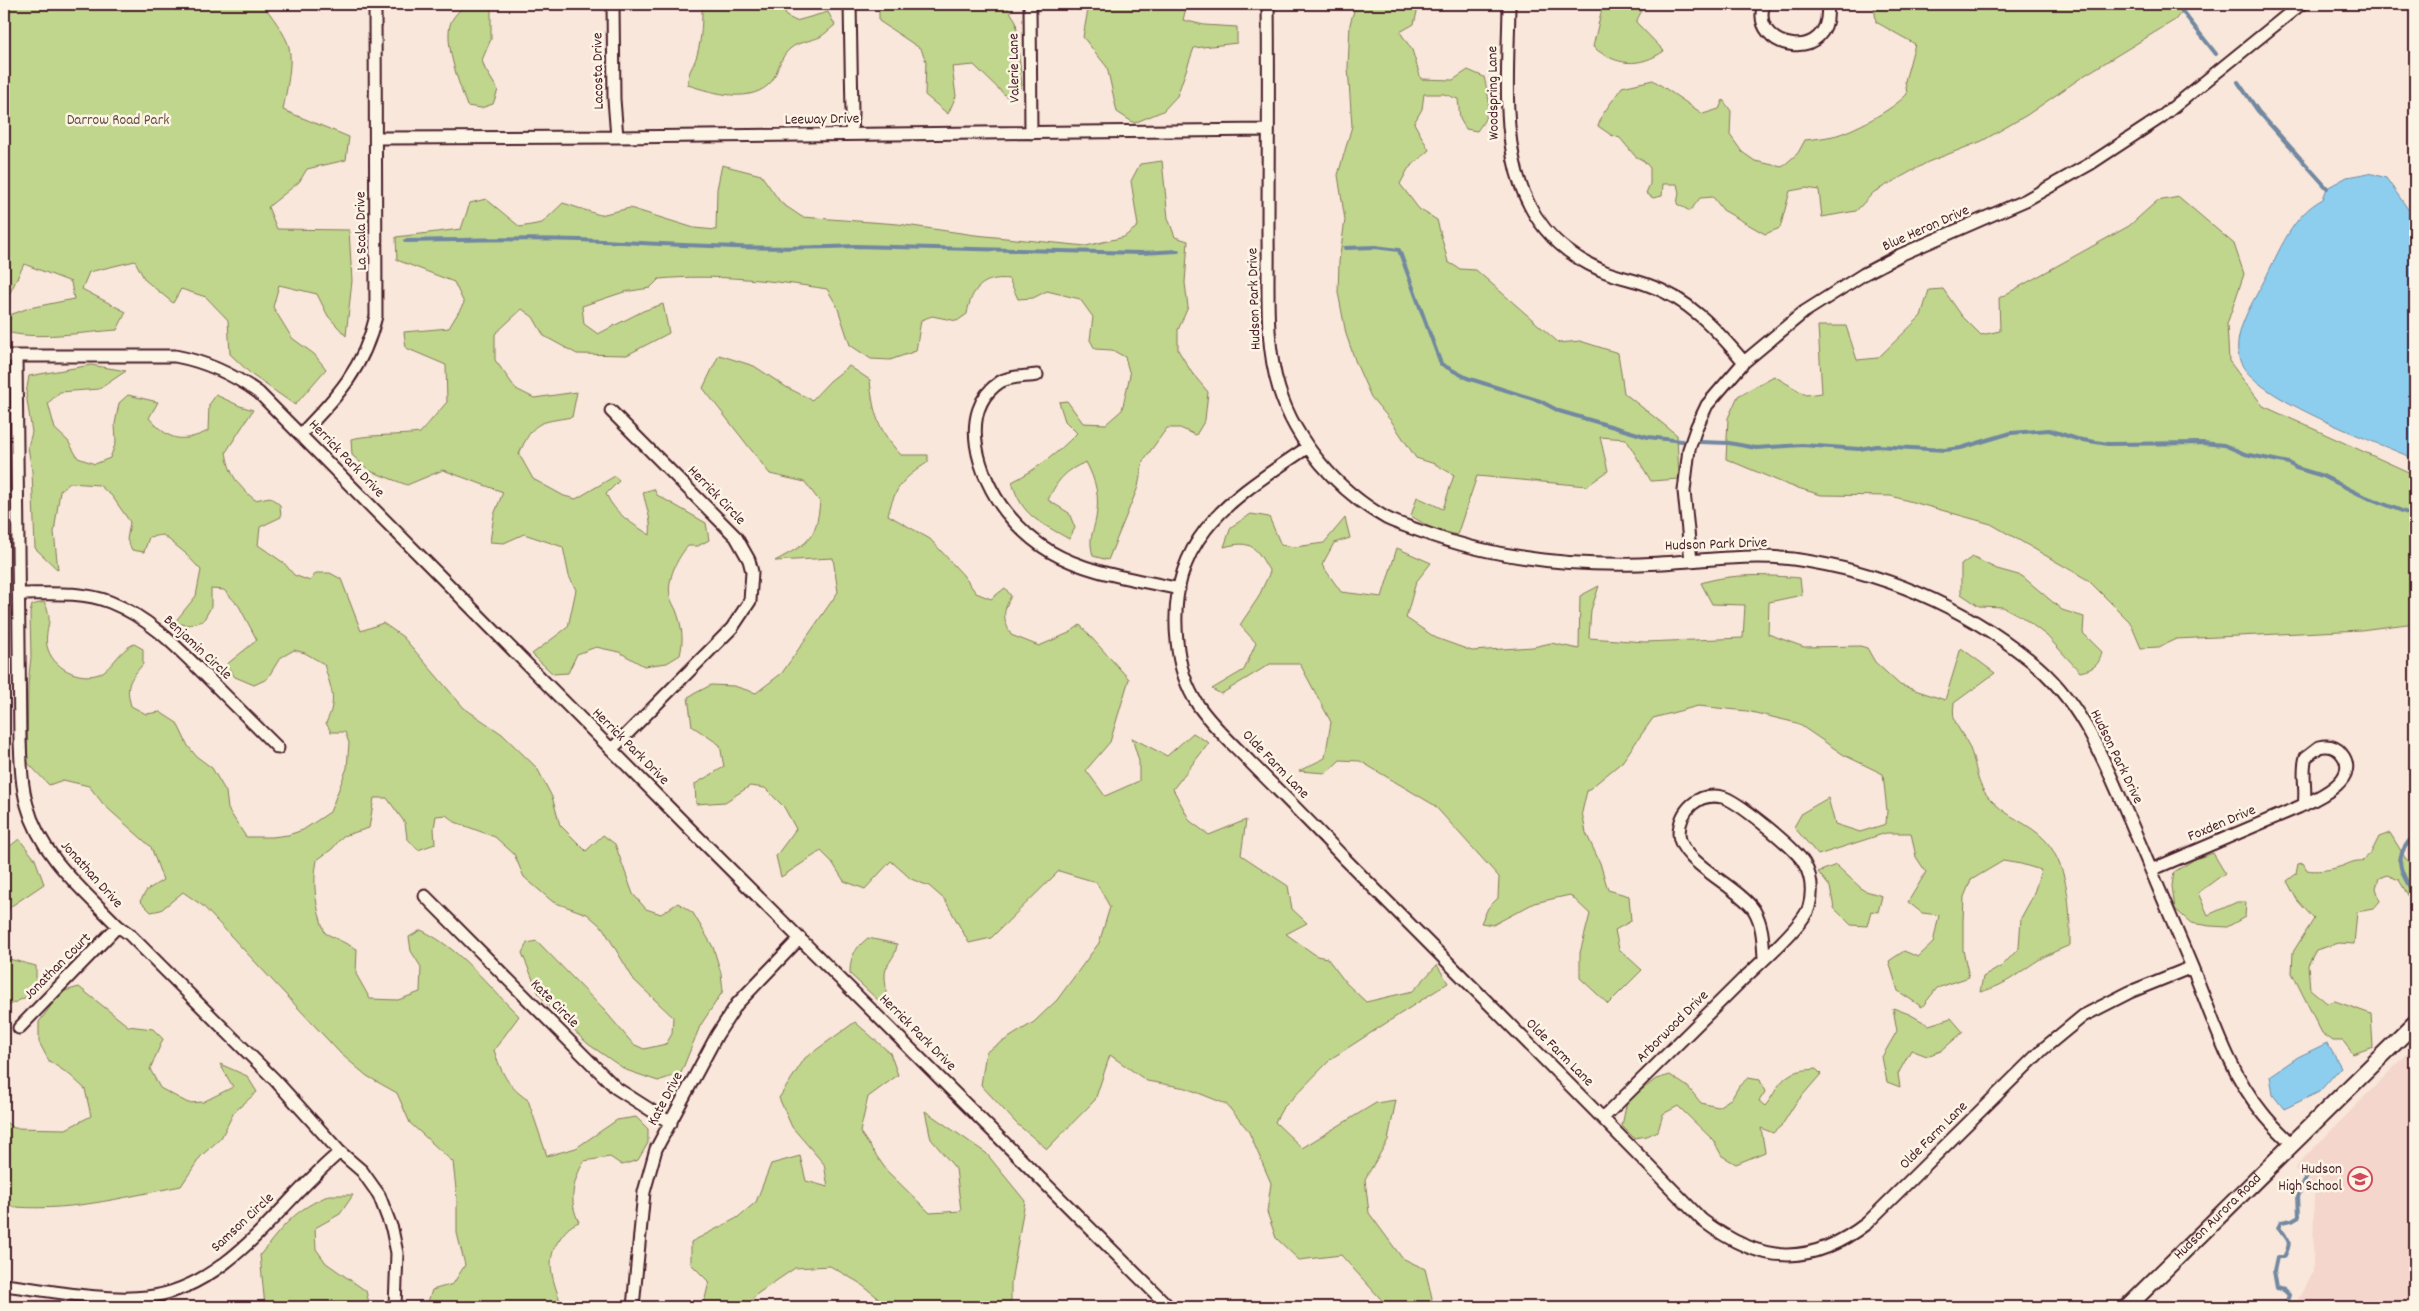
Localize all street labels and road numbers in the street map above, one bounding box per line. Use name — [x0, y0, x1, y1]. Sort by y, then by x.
street label: Lacosta Drive — [587, 32, 611, 110]
street label: Valerie Lane — [1003, 33, 1027, 103]
street label: Woodspring Lane — [1482, 45, 1506, 140]
street label: Leeway Drive — [785, 108, 860, 132]
street label: La Scala Drive — [350, 191, 374, 271]
street label: Blue Heron Drive — [1879, 200, 1973, 258]
street label: Hudson Park Drive — [1242, 247, 1268, 351]
street label: Herrick Park Drive — [303, 415, 390, 503]
street label: Herrick Circle — [682, 461, 750, 531]
street label: Hudson Park Drive — [1664, 532, 1768, 558]
street label: Benjamin Circle — [158, 610, 237, 686]
street label: Herrick Park Drive — [586, 703, 674, 791]
street label: Hudson Park Drive — [2084, 706, 2149, 808]
street label: Olde Farm Lane — [1236, 725, 1314, 805]
street label: Foxden Drive — [2185, 800, 2260, 848]
street label: Jonathan Drive — [54, 836, 128, 914]
street label: Jonathan Court — [19, 928, 97, 1006]
street label: Kate Circle — [524, 974, 584, 1034]
street label: Arborwood Drive — [1632, 985, 1715, 1068]
street label: Herrick Park Drive — [873, 989, 961, 1077]
street label: Olde Farm Lane — [1520, 1014, 1599, 1093]
street label: Kate Drive — [643, 1068, 690, 1130]
street label: Olde Farm Lane — [1895, 1096, 1974, 1175]
street label: Hudson Aurora Road — [2169, 1169, 2267, 1266]
street label: Samson Circle — [207, 1188, 280, 1258]

